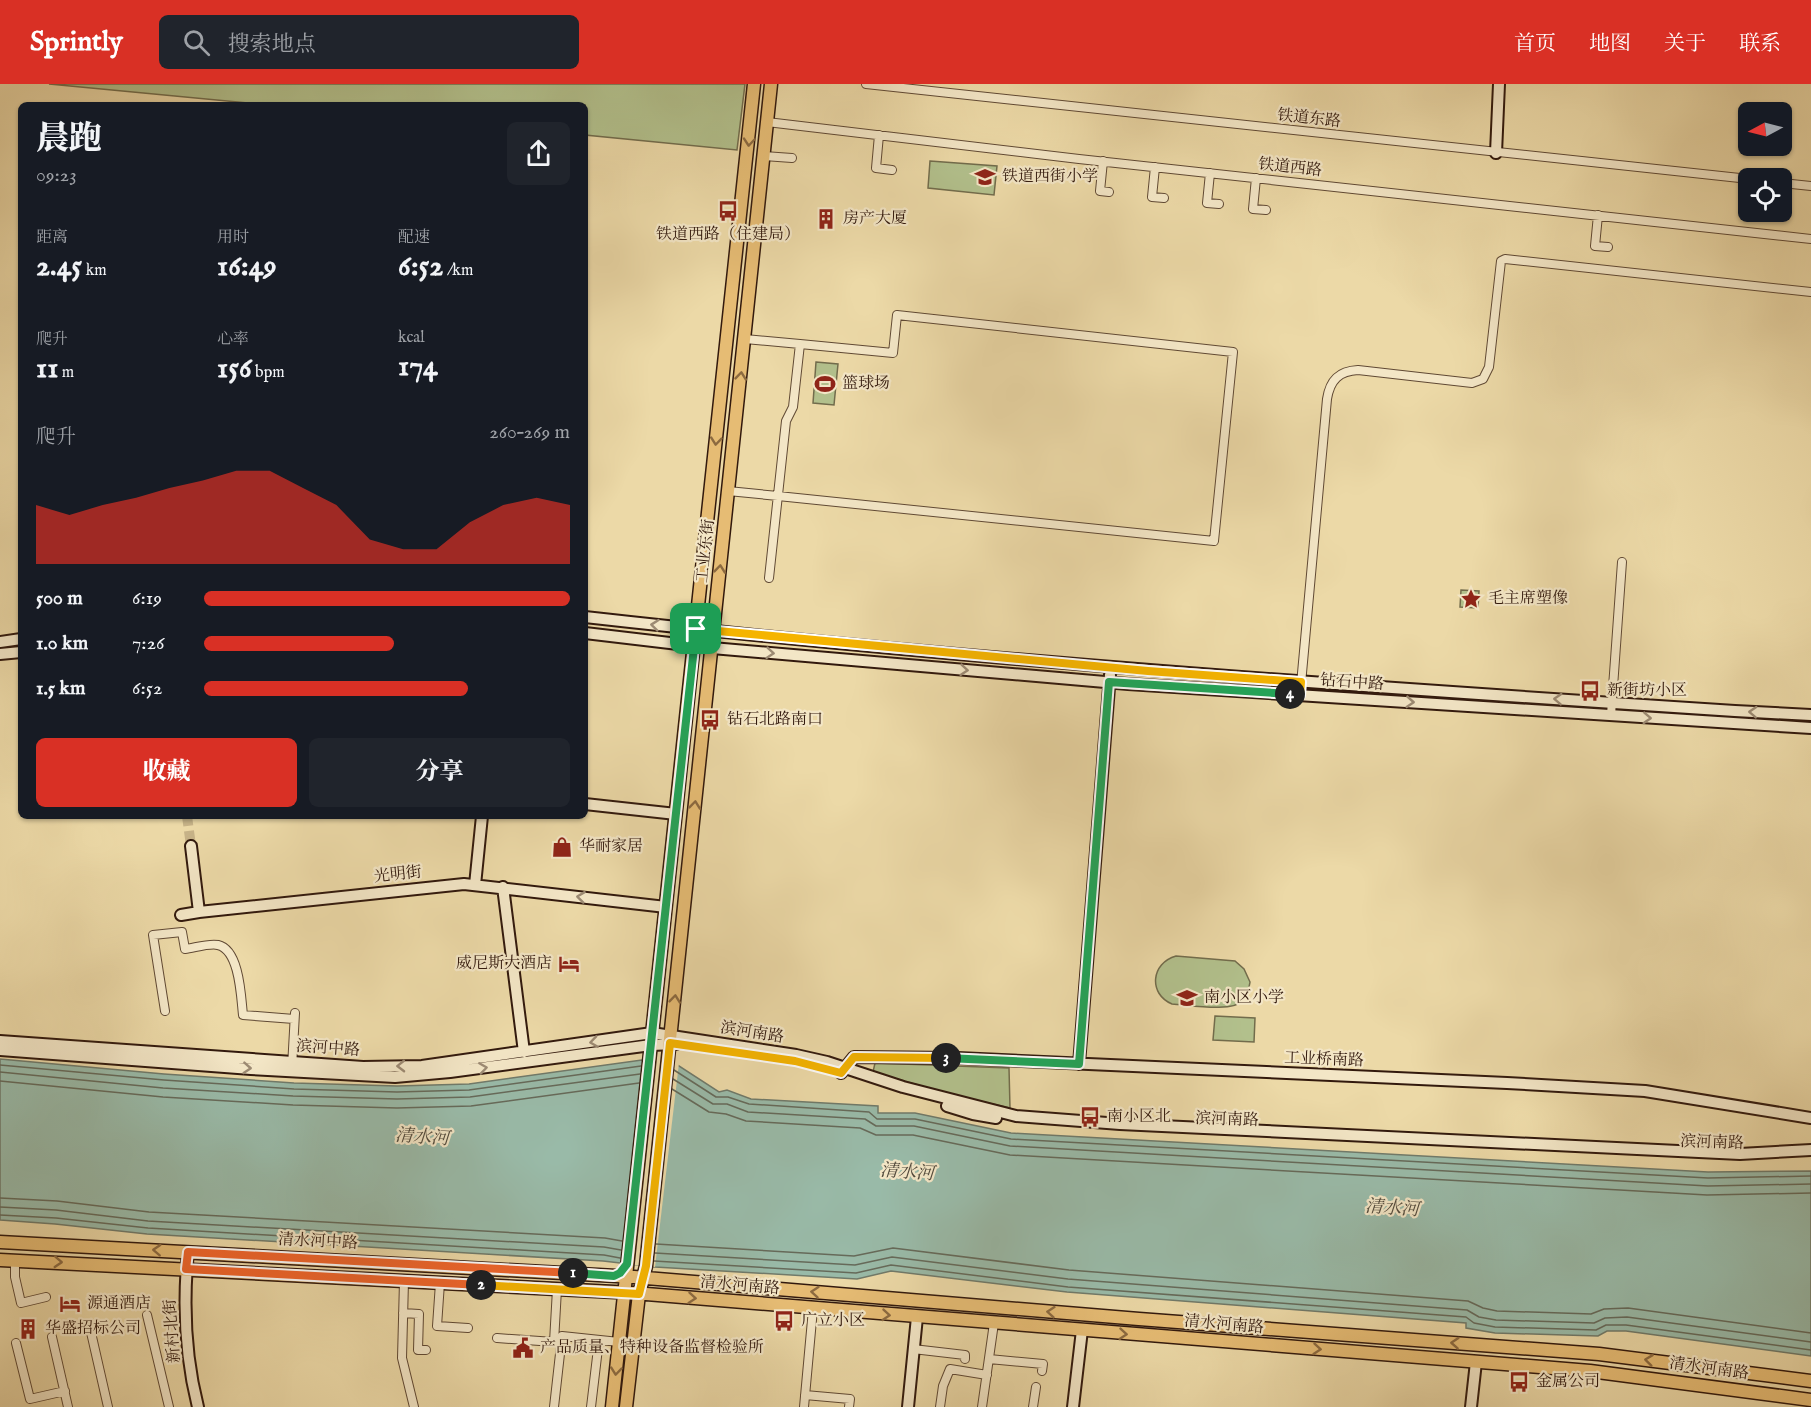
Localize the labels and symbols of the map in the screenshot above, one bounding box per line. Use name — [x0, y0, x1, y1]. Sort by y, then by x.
north arrow — [1738, 102, 1792, 156]
street label: 铁道东路 — [1276, 106, 1342, 132]
one-way arrow — [743, 138, 756, 147]
street label: 铁道西路 — [1257, 155, 1323, 181]
school or university icon: 铁道西街小学 — [973, 165, 997, 189]
place label: 铁道西街小学 — [1002, 167, 1098, 187]
bus stop icon: 铁道西路（住建局） — [716, 199, 740, 223]
building icon: 房产大厦 — [814, 207, 838, 231]
place label: 房产大厦 — [843, 209, 907, 229]
place label: 铁道西路（住建局） — [656, 225, 800, 245]
one-way arrow — [734, 371, 747, 380]
sports icon: 篮球场 — [813, 372, 837, 396]
place label: 篮球场 — [842, 374, 890, 394]
one-way arrow — [710, 436, 723, 445]
street label: 工业东街 — [693, 518, 719, 584]
one-way arrow — [713, 565, 726, 574]
place icon: 毛主席塑像 — [1459, 587, 1483, 611]
place label: 毛主席塑像 — [1488, 589, 1568, 609]
pin — [670, 603, 721, 654]
one-way arrow — [651, 619, 660, 632]
one-way arrow — [766, 646, 775, 659]
one-way arrow — [960, 663, 969, 676]
street label: 钻石中路 — [1319, 671, 1385, 695]
pin: 4 — [1275, 679, 1305, 709]
bus stop icon: 新街坊小区 — [1578, 679, 1602, 703]
place label: 新街坊小区 — [1607, 681, 1687, 701]
one-way arrow — [1554, 692, 1563, 705]
one-way arrow — [1406, 695, 1415, 708]
one-way arrow — [1748, 706, 1757, 719]
bus stop icon: 钻石北路南口 — [698, 708, 722, 732]
place label: 钻石北路南口 — [727, 710, 823, 730]
one-way arrow — [1642, 712, 1651, 725]
one-way arrow — [688, 801, 701, 810]
shop icon: 华耐家居 — [550, 835, 574, 859]
place label: 华耐家居 — [579, 837, 643, 857]
street label: 光明街 — [373, 863, 423, 887]
one-way arrow — [576, 891, 585, 903]
hotel icon: 威尼斯大酒店 — [557, 952, 581, 976]
place label: 威尼斯大酒店 — [456, 954, 552, 974]
school or university icon: 南小区小学 — [1175, 986, 1199, 1010]
place label: 南小区小学 — [1204, 988, 1284, 1008]
one-way arrow — [668, 994, 680, 1004]
street label: 滨河南路 — [719, 1018, 785, 1048]
one-way arrow — [589, 1035, 599, 1047]
street label: 滨河中路 — [295, 1037, 361, 1061]
pin: 3 — [931, 1043, 961, 1073]
street label: 工业桥南路 — [1284, 1049, 1364, 1071]
one-way arrow — [396, 1060, 405, 1073]
one-way arrow — [242, 1062, 251, 1075]
one-way arrow — [478, 1062, 488, 1074]
bus stop icon: 南小区北 — [1078, 1105, 1102, 1129]
place label: 南小区北 — [1107, 1107, 1171, 1127]
street label: 滨河南路 — [1195, 1109, 1259, 1131]
water label: 清水河 — [394, 1125, 453, 1152]
street label: 滨河南路 — [1680, 1132, 1744, 1154]
water label: 清水河 — [879, 1160, 938, 1187]
water label: 清水河 — [1364, 1196, 1423, 1223]
street label: 清水河中路 — [278, 1230, 358, 1254]
one-way arrow — [152, 1244, 161, 1257]
one-way arrow — [54, 1255, 63, 1268]
pin: 1 — [558, 1258, 588, 1288]
pin: 2 — [466, 1270, 496, 1300]
street label: 清水河南路 — [699, 1273, 781, 1299]
one-way arrow — [810, 1286, 819, 1299]
one-way arrow — [688, 1291, 697, 1304]
hotel icon: 源通酒店 — [58, 1292, 82, 1316]
place label: 源通酒店 — [87, 1294, 151, 1314]
street label: 新村北街 — [161, 1298, 185, 1364]
one-way arrow — [1046, 1305, 1055, 1318]
one-way arrow — [882, 1308, 891, 1321]
bus stop icon: 广立小区 — [772, 1309, 796, 1333]
place label: 广立小区 — [801, 1311, 865, 1331]
street label: 清水河南路 — [1183, 1312, 1265, 1338]
building icon: 华盛招标公司 — [16, 1317, 40, 1341]
place label: 华盛招标公司 — [45, 1319, 141, 1339]
one-way arrow — [1118, 1327, 1127, 1340]
public building icon: 产品质量、特种设备监督检验所 — [511, 1336, 535, 1360]
one-way arrow — [1450, 1337, 1459, 1350]
place label: 产品质量、特种设备监督检验所 — [540, 1338, 764, 1358]
one-way arrow — [1312, 1342, 1322, 1355]
one-way arrow — [1644, 1354, 1653, 1367]
street label: 清水河南路 — [1668, 1354, 1750, 1384]
one-way arrow — [610, 1366, 623, 1375]
bus stop icon: 金属公司 — [1507, 1370, 1531, 1394]
place label: 金属公司 — [1536, 1372, 1600, 1392]

